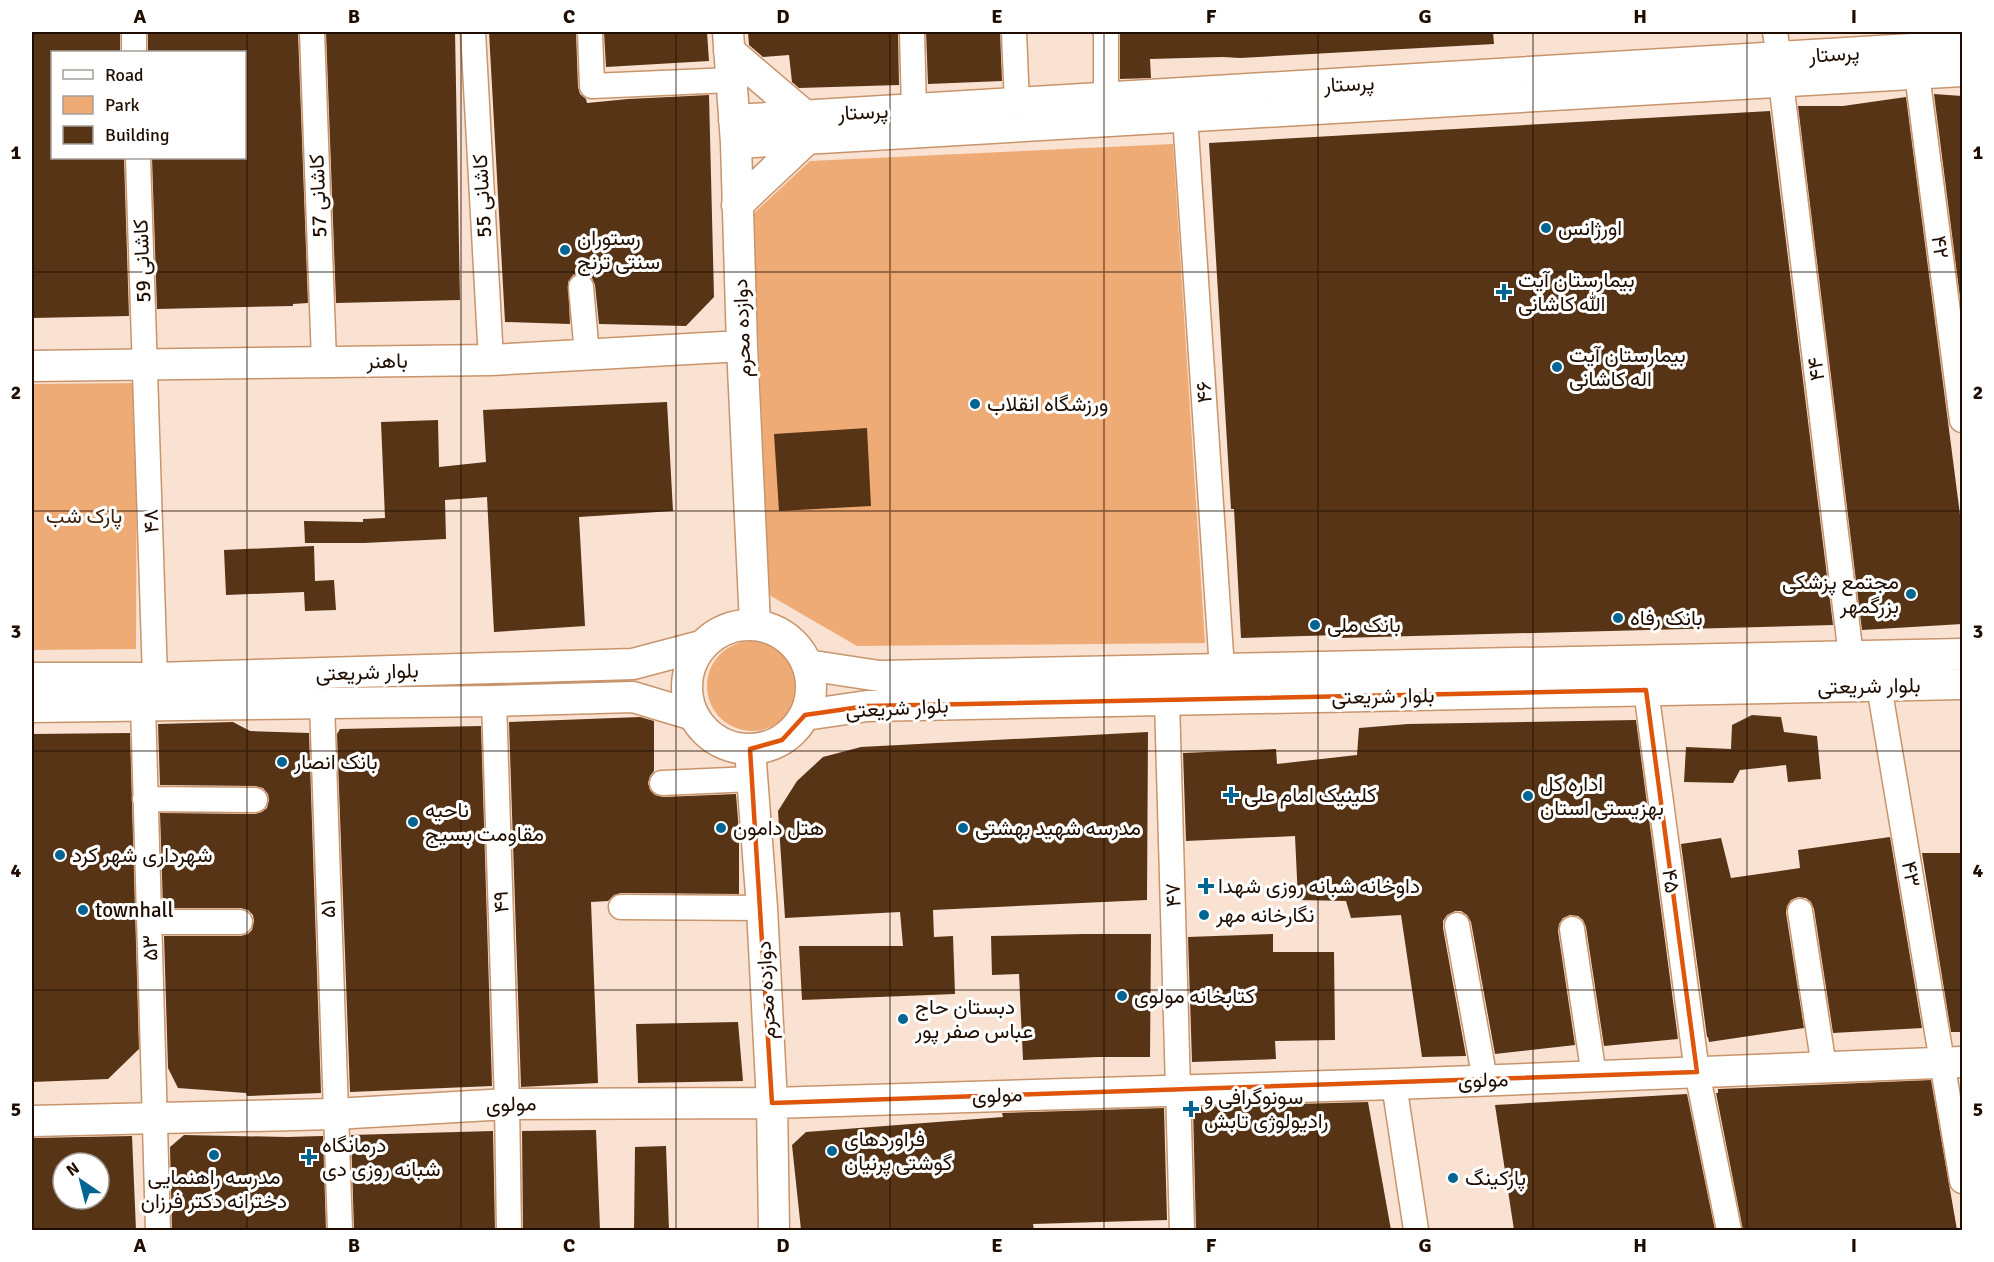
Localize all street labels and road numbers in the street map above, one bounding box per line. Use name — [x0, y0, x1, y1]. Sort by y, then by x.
street label: پرستار — [1807, 39, 1860, 70]
street label: پرستار — [1322, 70, 1375, 99]
street label: پرستار — [836, 98, 889, 127]
street label: کاشانی 55 — [467, 153, 497, 239]
street label: کاشانی 57 — [304, 154, 332, 238]
street label: کاشانی 59 — [128, 219, 156, 303]
street label: ۴۲ — [1926, 234, 1954, 260]
street label: دوازده محرم — [727, 278, 758, 378]
street label: باهنر — [365, 348, 408, 374]
street label: ۴۴ — [1802, 356, 1830, 382]
street label: ۴۶ — [1190, 380, 1218, 404]
street label: ۴۸ — [138, 508, 164, 534]
street label: بلوار شریعتی — [315, 657, 419, 687]
street label: بلوار شریعتی — [1817, 672, 1921, 700]
street label: بلوار شریعتی — [1331, 682, 1435, 710]
street label: بلوار شریعتی — [845, 692, 949, 724]
street label: ۴۳ — [1896, 859, 1926, 889]
street label: ۴۵ — [1656, 867, 1686, 895]
street label: ۴۷ — [1160, 882, 1186, 908]
street label: ۴۹ — [488, 890, 514, 914]
street label: ۵۱ — [315, 899, 341, 919]
street label: ۵۳ — [137, 934, 163, 962]
street label: دوازده محرم — [750, 940, 783, 1040]
street label: مولوی — [1457, 1066, 1509, 1094]
street label: مولوی — [971, 1081, 1023, 1109]
street label: مولوی — [485, 1090, 537, 1118]

